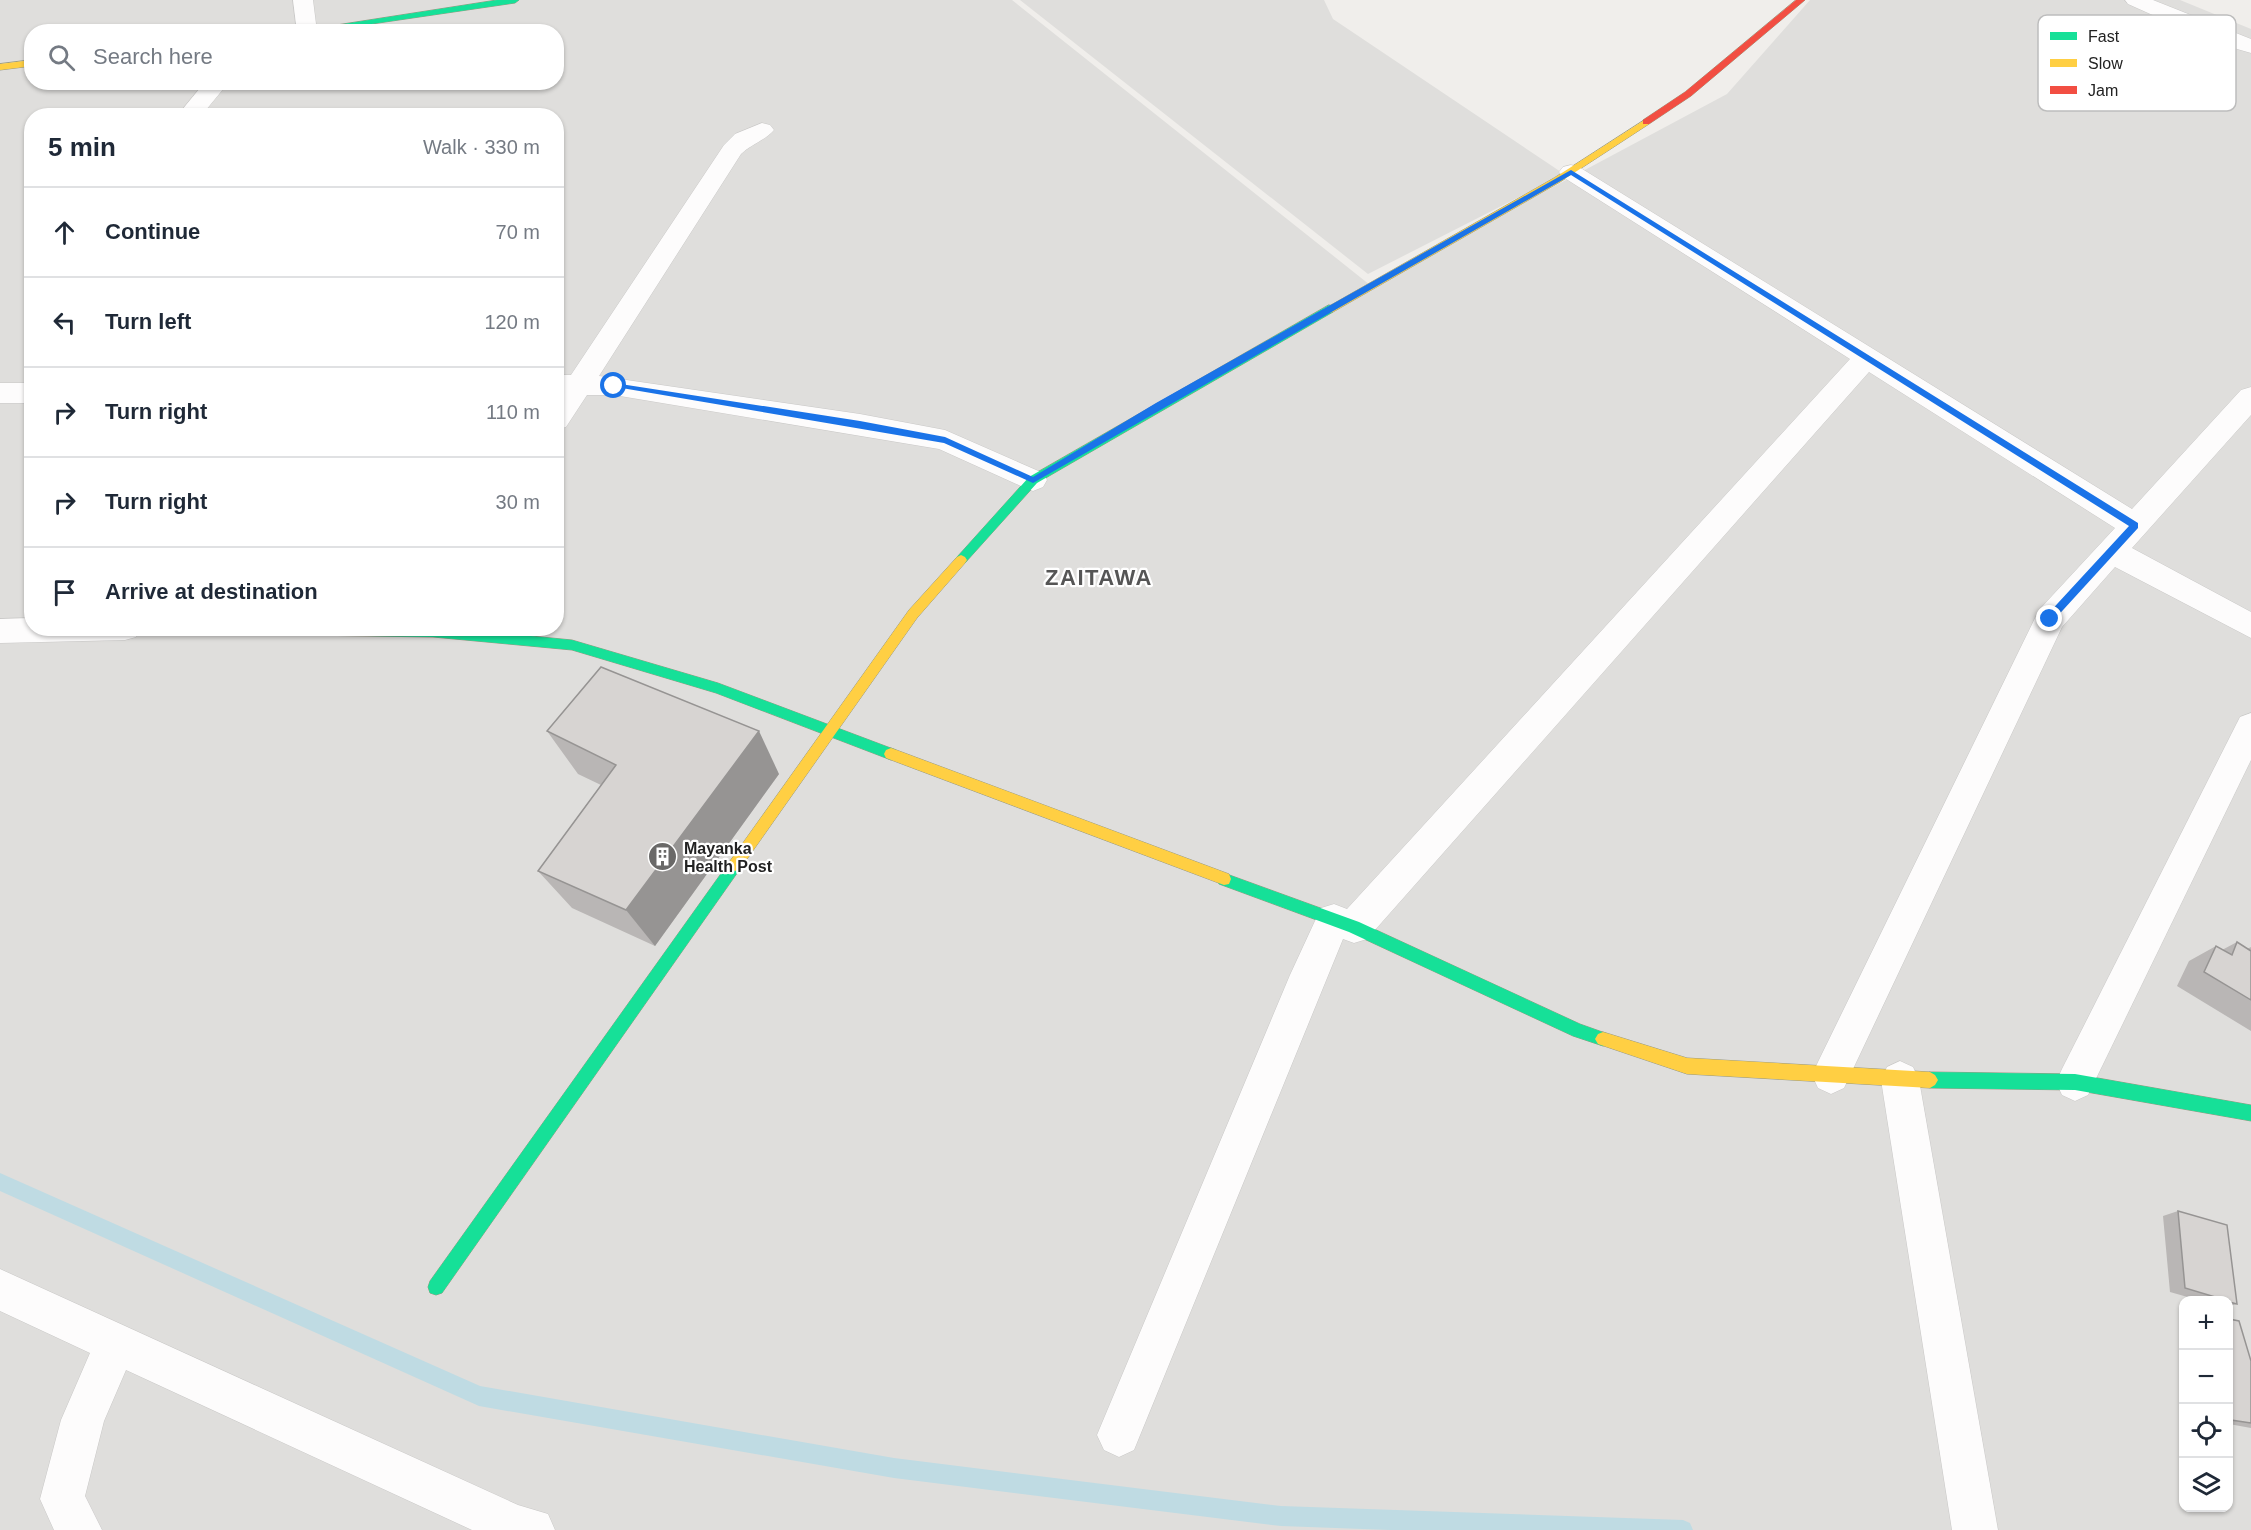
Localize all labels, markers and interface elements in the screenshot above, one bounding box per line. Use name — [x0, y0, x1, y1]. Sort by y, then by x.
legend — [2038, 15, 2236, 111]
search box — [24, 24, 564, 90]
text: Fast — [2088, 28, 2120, 45]
icon: search — [45, 41, 78, 74]
text: Search here — [93, 44, 213, 69]
text: Slow — [2088, 55, 2123, 72]
text: Jam — [2088, 82, 2118, 99]
text: 5 min — [48, 132, 116, 162]
text: Walk · 330 m — [423, 136, 540, 158]
icon: ahead — [48, 216, 81, 249]
text: Continue — [105, 219, 200, 244]
text: 70 m — [496, 221, 540, 243]
icon: left — [48, 306, 81, 339]
text: Turn left — [105, 309, 191, 334]
text: 120 m — [484, 311, 540, 333]
route start — [600, 372, 626, 398]
icon: right — [48, 396, 81, 429]
text: Turn right — [105, 399, 207, 424]
text: 110 m — [486, 401, 540, 423]
icon: right — [48, 486, 81, 519]
text: Turn right — [105, 489, 207, 514]
text: 30 m — [496, 491, 540, 513]
district label: ZAITAWA — [1045, 565, 1153, 590]
icon: arrive — [48, 576, 81, 609]
text: Arrive at destination — [105, 579, 318, 604]
route end — [2036, 605, 2062, 631]
place label: Mayanka Health Post — [684, 840, 773, 875]
building icon: Mayanka Health Post — [647, 841, 679, 873]
map controls — [2179, 1296, 2233, 1512]
button: + — [2179, 1296, 2233, 1350]
button: − — [2179, 1350, 2233, 1404]
button: locate — [2179, 1404, 2233, 1458]
button: layers — [2179, 1458, 2233, 1512]

